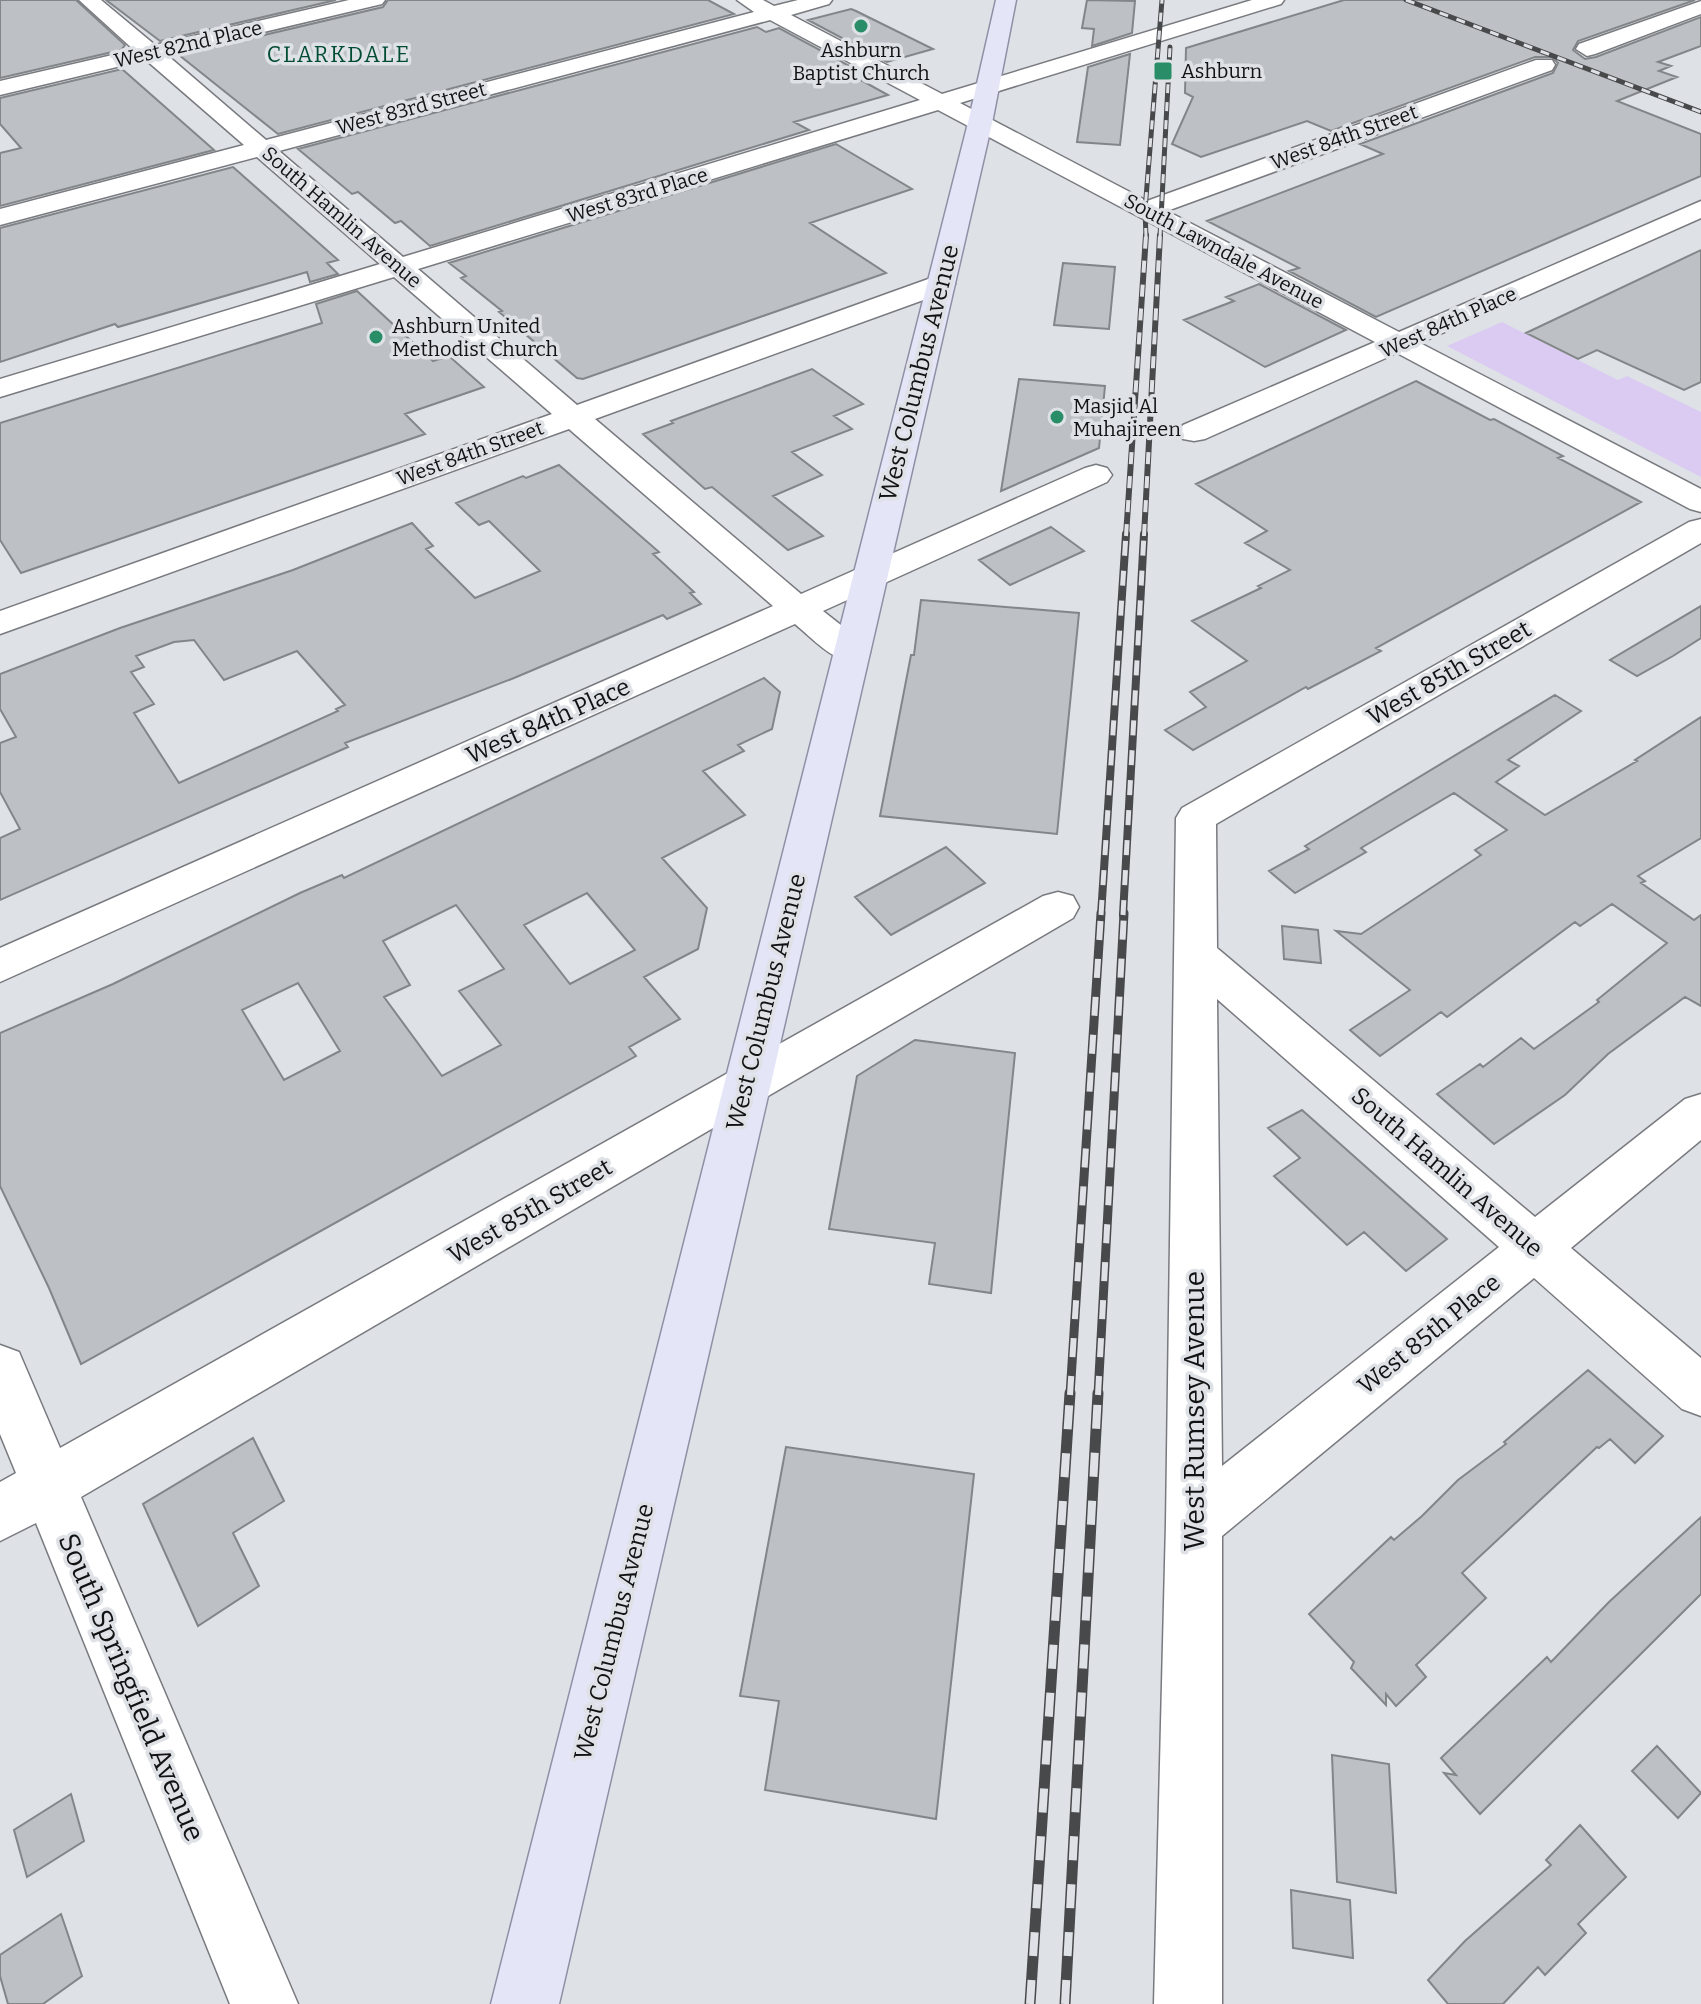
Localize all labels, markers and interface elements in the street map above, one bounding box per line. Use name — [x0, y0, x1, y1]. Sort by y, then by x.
street label: West 82nd Place — [112, 15, 264, 73]
marker: Ashburn Baptist Church — [852, 17, 870, 35]
place label: Ashburn Baptist Church — [792, 38, 930, 85]
district label: CLARKDALE — [267, 41, 411, 68]
place label: Ashburn — [1181, 59, 1262, 83]
marker: Ashburn — [1152, 60, 1174, 82]
street label: West 83rd Street — [333, 76, 489, 140]
street label: West 84th Street — [1267, 99, 1421, 175]
street label: South Hamlin Avenue — [257, 141, 427, 293]
street label: West 83rd Place — [563, 162, 711, 228]
street label: South Lawndale Avenue — [1120, 188, 1328, 314]
street label: West Columbus Avenue — [874, 242, 964, 504]
street label: West 84th Place — [1376, 281, 1520, 363]
place label: Ashburn United Methodist Church — [392, 314, 558, 361]
marker: Ashburn United Methodist Church — [367, 328, 385, 346]
place label: Masjid Al Muhajireen — [1073, 394, 1181, 442]
marker: Masjid Al Muhajireen — [1048, 408, 1066, 426]
street label: West 84th Street — [393, 415, 547, 491]
street label: West 85th Street — [1362, 615, 1536, 731]
street label: West 84th Place — [462, 672, 634, 770]
street label: West Columbus Avenue — [721, 871, 811, 1133]
street label: South Hamlin Avenue — [1346, 1081, 1548, 1263]
street label: West 85th Street — [443, 1153, 617, 1269]
street label: West 85th Place — [1352, 1268, 1506, 1400]
street label: West Rumsey Avenue — [1178, 1271, 1211, 1551]
street label: West Columbus Avenue — [569, 1501, 659, 1763]
street label: South Springfield Avenue — [52, 1528, 211, 1846]

